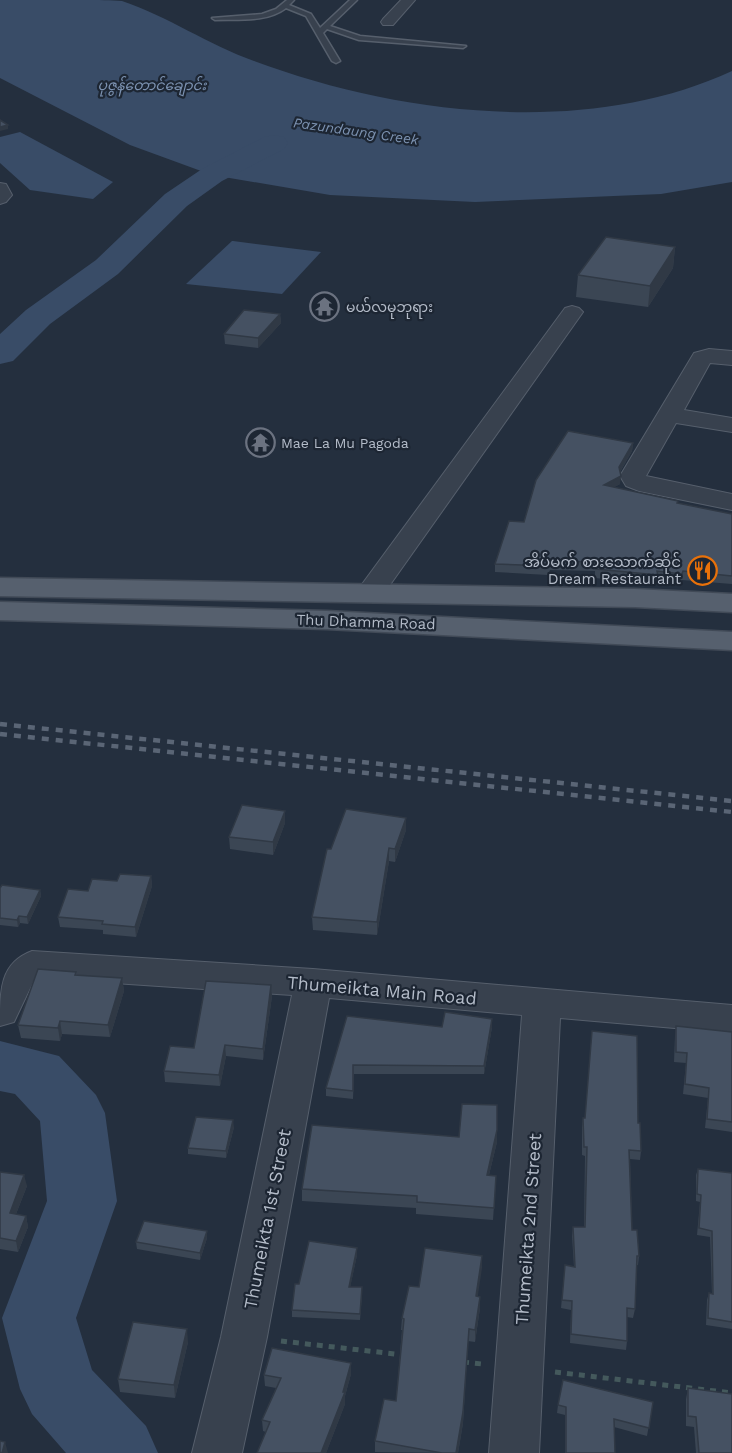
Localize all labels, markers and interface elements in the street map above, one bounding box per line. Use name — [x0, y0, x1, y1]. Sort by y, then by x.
water label: ပုဇွန်တောင်ချောင်း — [98, 75, 208, 97]
water label: Pazundaung Creek — [292, 114, 420, 148]
temple icon: မယ်လမုဘုရား — [309, 291, 341, 323]
place label: မယ်လမုဘုရား — [346, 297, 433, 319]
temple icon: Mae La Mu Pagoda — [244, 427, 276, 459]
place label: Mae La Mu Pagoda — [281, 435, 409, 451]
place label: အိပ်မက် စားသောက်ဆိုင် Dream Restaurant — [524, 552, 682, 588]
restaurant icon: အိပ်မက် စားသောက်ဆိုင် Dream Restaurant — [686, 555, 718, 587]
street label: Thu Dhamma Road — [296, 611, 436, 633]
street label: Thumeikta Main Road — [286, 971, 478, 1009]
street label: Thumeikta 1st Street — [239, 1127, 295, 1311]
street label: Thumeikta 2nd Street — [511, 1132, 545, 1325]

